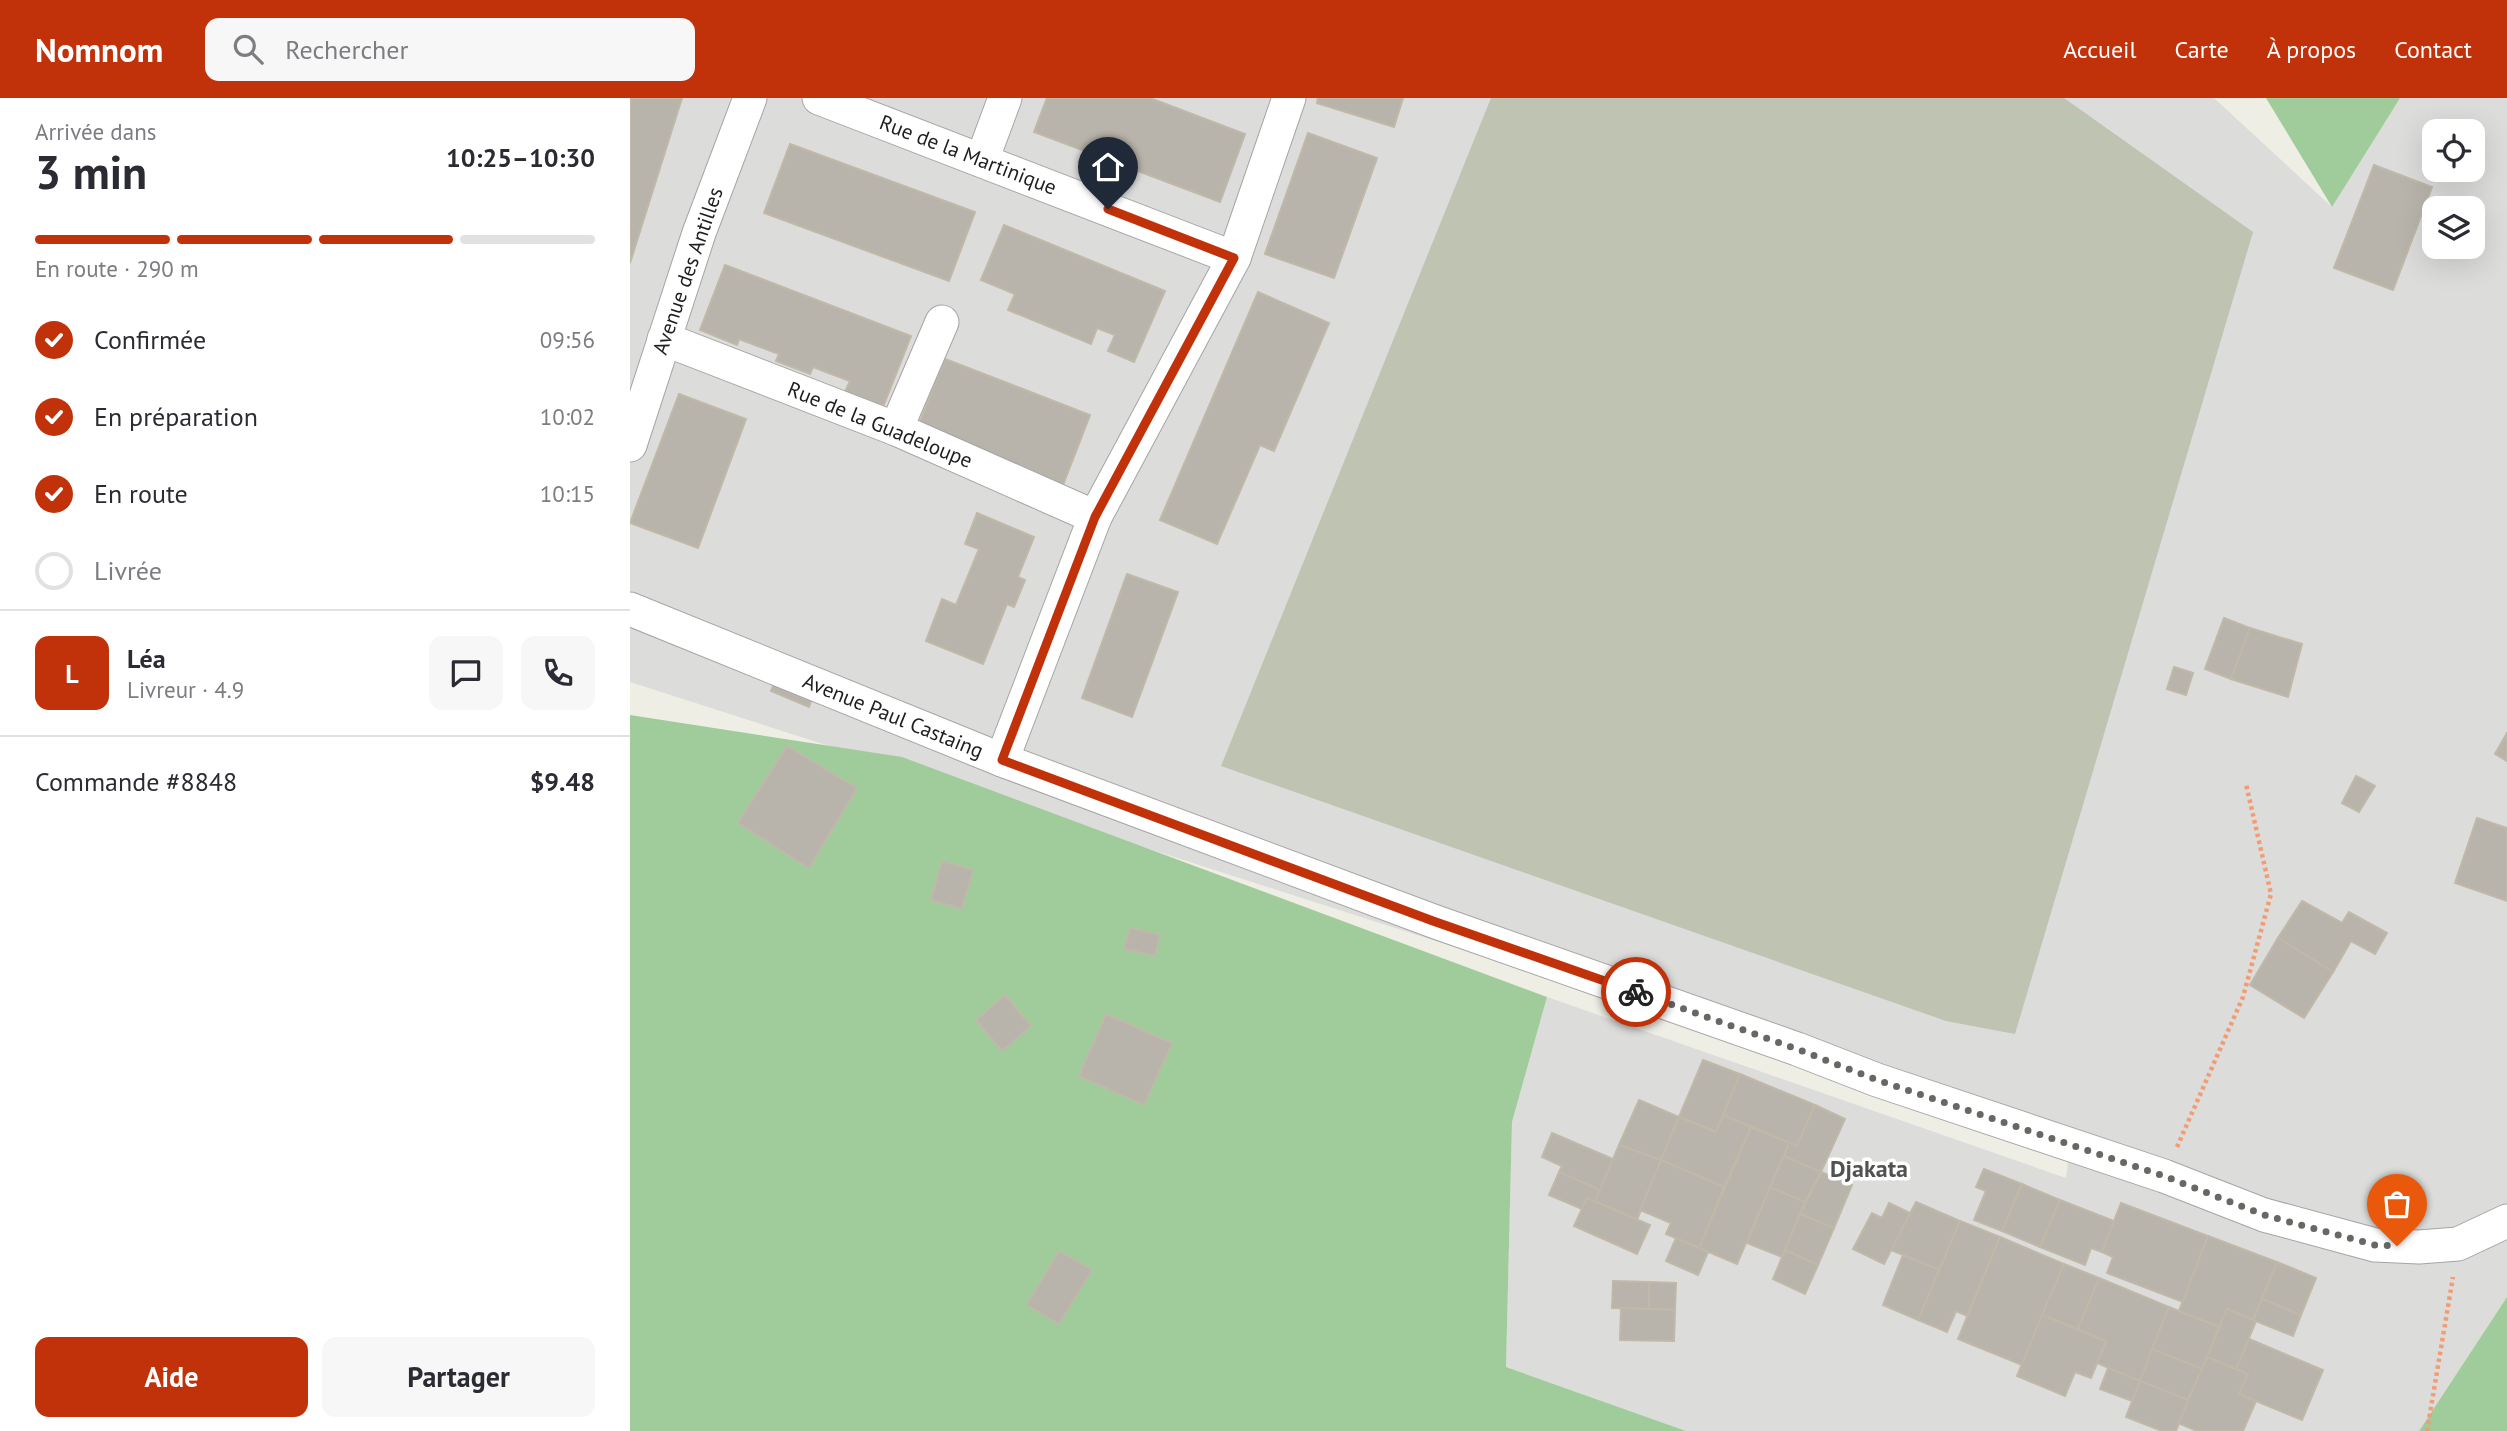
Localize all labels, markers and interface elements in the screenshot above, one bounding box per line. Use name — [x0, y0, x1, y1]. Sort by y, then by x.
search box — [205, 18, 695, 81]
text: Nomnom — [35, 28, 163, 71]
icon: search — [229, 30, 267, 68]
text: Rechercher — [285, 33, 408, 66]
text: Accueil — [2063, 34, 2137, 65]
text: Carte — [2175, 34, 2229, 65]
text: À propos — [2267, 34, 2356, 65]
text: Contact — [2394, 34, 2472, 65]
street label: Rue de la Martinique — [876, 108, 1061, 201]
text: Arrivée dans — [35, 117, 156, 146]
map controls — [2422, 119, 2485, 259]
button: locate — [2422, 119, 2485, 182]
pin — [1078, 137, 1138, 209]
text: 10:25–10:30 — [446, 141, 595, 174]
text: 3 min — [35, 142, 147, 202]
icon: home — [1089, 148, 1127, 186]
street label: Avenue des Antilles — [646, 184, 729, 358]
button: layers — [2422, 196, 2485, 259]
text: En route · 290 m — [35, 254, 199, 283]
icon: check — [35, 321, 73, 359]
text: Confirmée — [94, 323, 206, 356]
text: 09:56 — [540, 325, 595, 354]
street label: Rue de la Guadeloupe — [784, 375, 977, 474]
icon: check — [35, 398, 73, 436]
text: En préparation — [94, 400, 258, 433]
text: 10:02 — [540, 402, 595, 431]
icon: check — [35, 475, 73, 513]
text: En route — [94, 477, 188, 510]
text: 10:15 — [540, 479, 595, 508]
text: Livrée — [94, 554, 162, 587]
button: chat — [429, 636, 503, 710]
button: phone — [521, 636, 595, 710]
text: Léa — [127, 642, 166, 675]
text: L — [65, 657, 79, 690]
street label: Avenue Paul Castaing — [799, 667, 987, 764]
text: Livreur · 4.9 — [127, 675, 244, 704]
text: Commande #8848 — [35, 765, 237, 798]
text: $9.48 — [530, 765, 595, 798]
courier — [1601, 957, 1671, 1027]
icon: bike — [1617, 973, 1655, 1011]
district label: Djakata — [1830, 1153, 1908, 1184]
pin — [2367, 1174, 2427, 1246]
icon: bag — [2378, 1185, 2416, 1223]
button: Aide — [35, 1337, 308, 1417]
button: Partager — [322, 1337, 595, 1417]

